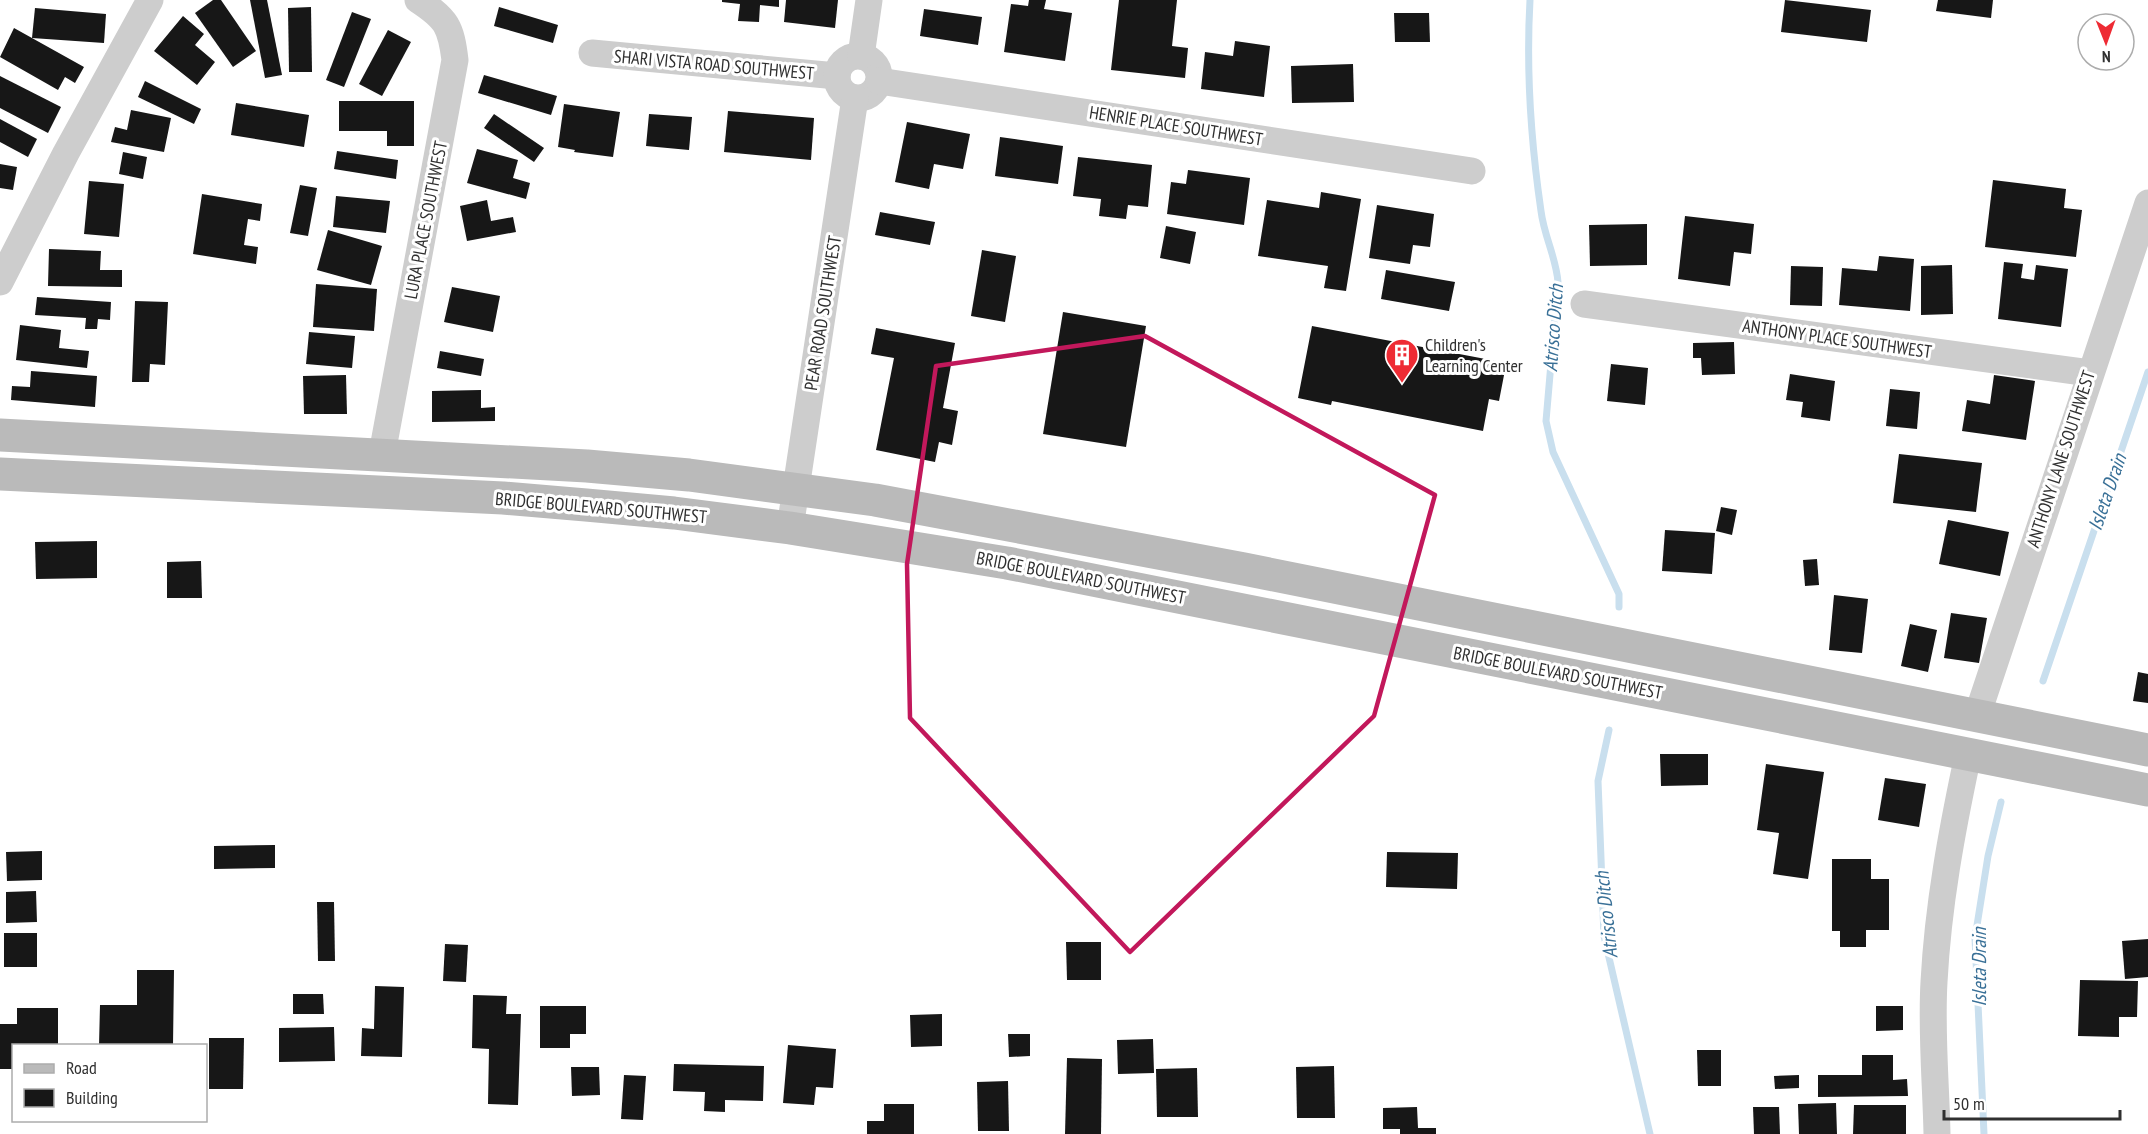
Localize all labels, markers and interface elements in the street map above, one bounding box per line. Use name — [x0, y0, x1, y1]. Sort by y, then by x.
north arrow — [2076, 12, 2136, 72]
street label: SHARI VISTA ROAD SOUTHWEST — [613, 44, 815, 85]
text: N — [2102, 47, 2111, 67]
street label: HENRIE PLACE SOUTHWEST — [1088, 100, 1264, 151]
street label: LURA PLACE SOUTHWEST — [399, 139, 452, 301]
street label: PEAR ROAD SOUTHWEST — [799, 234, 846, 392]
water label: Atrisco Ditch — [1537, 282, 1569, 372]
street label: ANTHONY PLACE SOUTHWEST — [1741, 314, 1933, 363]
place label: Children's Learning Center — [1425, 333, 1523, 377]
building icon: Children's Learning Center — [1384, 337, 1420, 384]
street label: ANTHONY LANE SOUTHWEST — [2021, 367, 2100, 550]
water label: Isleta Drain — [2082, 449, 2133, 534]
street label: BRIDGE BOULEVARD SOUTHWEST — [494, 487, 708, 528]
street label: BRIDGE BOULEVARD SOUTHWEST — [975, 546, 1188, 609]
street label: BRIDGE BOULEVARD SOUTHWEST — [1452, 641, 1665, 704]
water label: Atrisco Ditch — [1588, 869, 1623, 960]
water label: Isleta Drain — [1966, 926, 1992, 1007]
legend — [12, 1044, 207, 1122]
text: Road — [66, 1056, 97, 1079]
scale bar — [1944, 1083, 2120, 1121]
text: Building — [66, 1086, 118, 1109]
text: 50 m — [1953, 1092, 1985, 1115]

